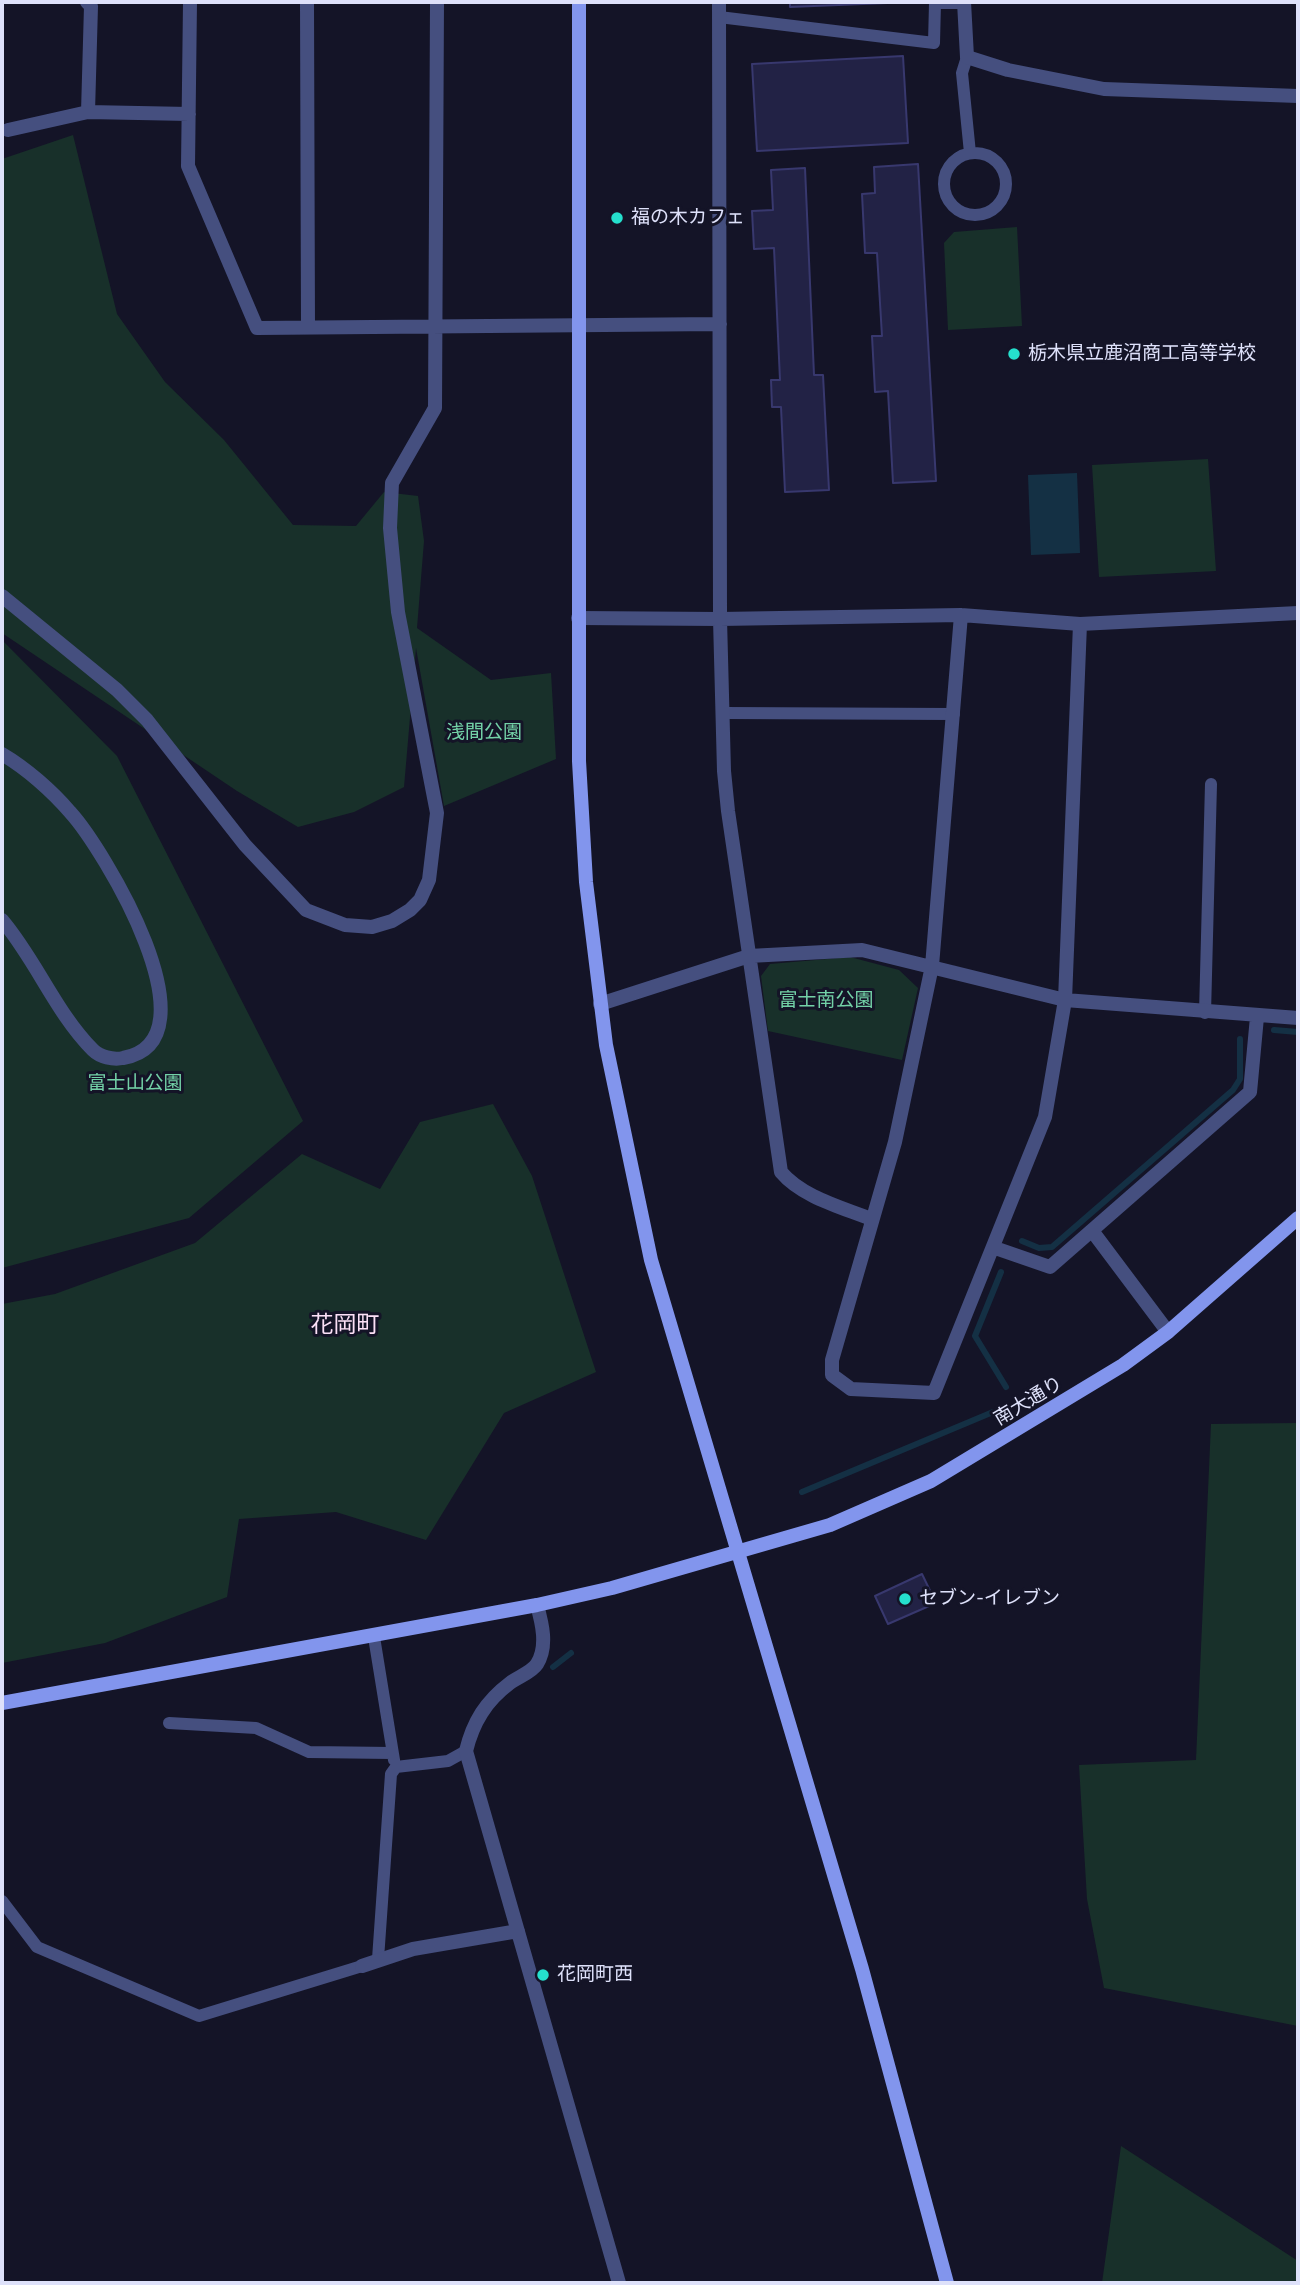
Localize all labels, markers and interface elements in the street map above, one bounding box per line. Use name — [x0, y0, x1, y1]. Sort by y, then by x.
place label: 福の木カフェ — [631, 207, 745, 229]
marker: 福の木カフェ — [609, 210, 625, 226]
place label: 栃木県立鹿沼商工高等学校 — [1028, 343, 1256, 365]
marker: 栃木県立鹿沼商工高等学校 — [1006, 346, 1022, 362]
park label: 浅間公園 — [446, 722, 522, 744]
park label: 富士南公園 — [779, 990, 873, 1012]
park label: 富士山公園 — [88, 1073, 182, 1095]
district label: 花岡町 — [311, 1312, 379, 1340]
street label: 南大通り — [991, 1373, 1067, 1431]
place label: セブン-イレブン — [919, 1588, 1060, 1610]
marker: セブン-イレブン — [897, 1591, 913, 1607]
place label: 花岡町西 — [557, 1964, 633, 1986]
marker: 花岡町西 — [535, 1967, 551, 1983]

